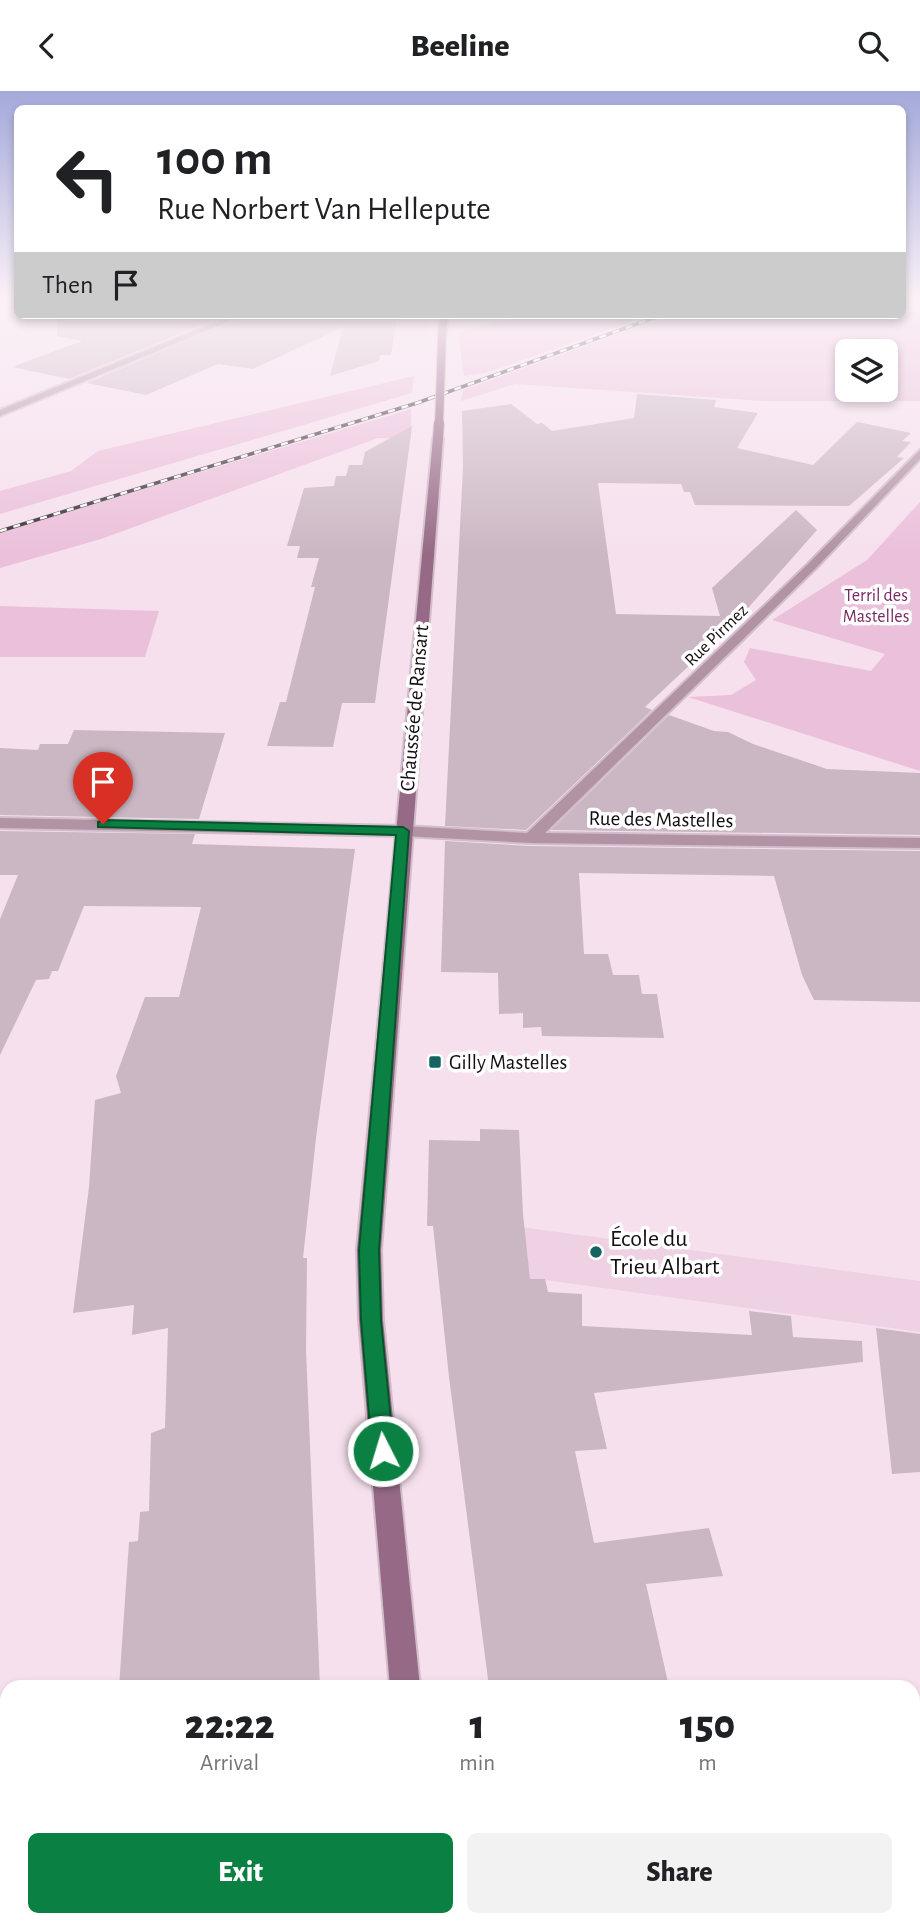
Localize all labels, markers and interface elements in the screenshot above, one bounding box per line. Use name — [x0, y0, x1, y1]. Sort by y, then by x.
icon: back — [28, 27, 66, 65]
icon: search — [854, 27, 892, 65]
text: Beeline — [410, 30, 510, 62]
icon: left — [42, 133, 133, 224]
text: 100 m — [157, 135, 273, 184]
text: Rue Norbert Van Hellepute — [157, 193, 491, 225]
icon: arrive — [107, 266, 145, 304]
text: Then — [42, 272, 93, 298]
map controls — [835, 339, 898, 402]
button: layers — [835, 339, 898, 402]
park label: Terril des Mastelles — [843, 587, 909, 626]
street label: Rue Pirmez — [682, 602, 752, 670]
street label: Chaussée de Ransart — [397, 624, 432, 792]
pin — [73, 752, 133, 824]
icon: arrive — [84, 763, 122, 801]
street label: Rue des Mastelles — [589, 808, 733, 831]
place label: Gilly Mastelles — [449, 1052, 567, 1073]
marker: Gilly Mastelles — [427, 1054, 443, 1070]
place label: École du Trieu Albart — [610, 1225, 720, 1279]
marker: École du Trieu Albart — [588, 1244, 604, 1260]
position arrow — [346, 1414, 420, 1488]
text: 22:22 — [185, 1704, 275, 1746]
text: 1 — [469, 1704, 485, 1746]
text: 150 — [680, 1704, 735, 1746]
text: Arrival — [200, 1752, 259, 1775]
text: min — [459, 1752, 495, 1775]
text: m — [698, 1752, 717, 1775]
button: Exit — [28, 1833, 453, 1913]
button: Share — [467, 1833, 892, 1913]

